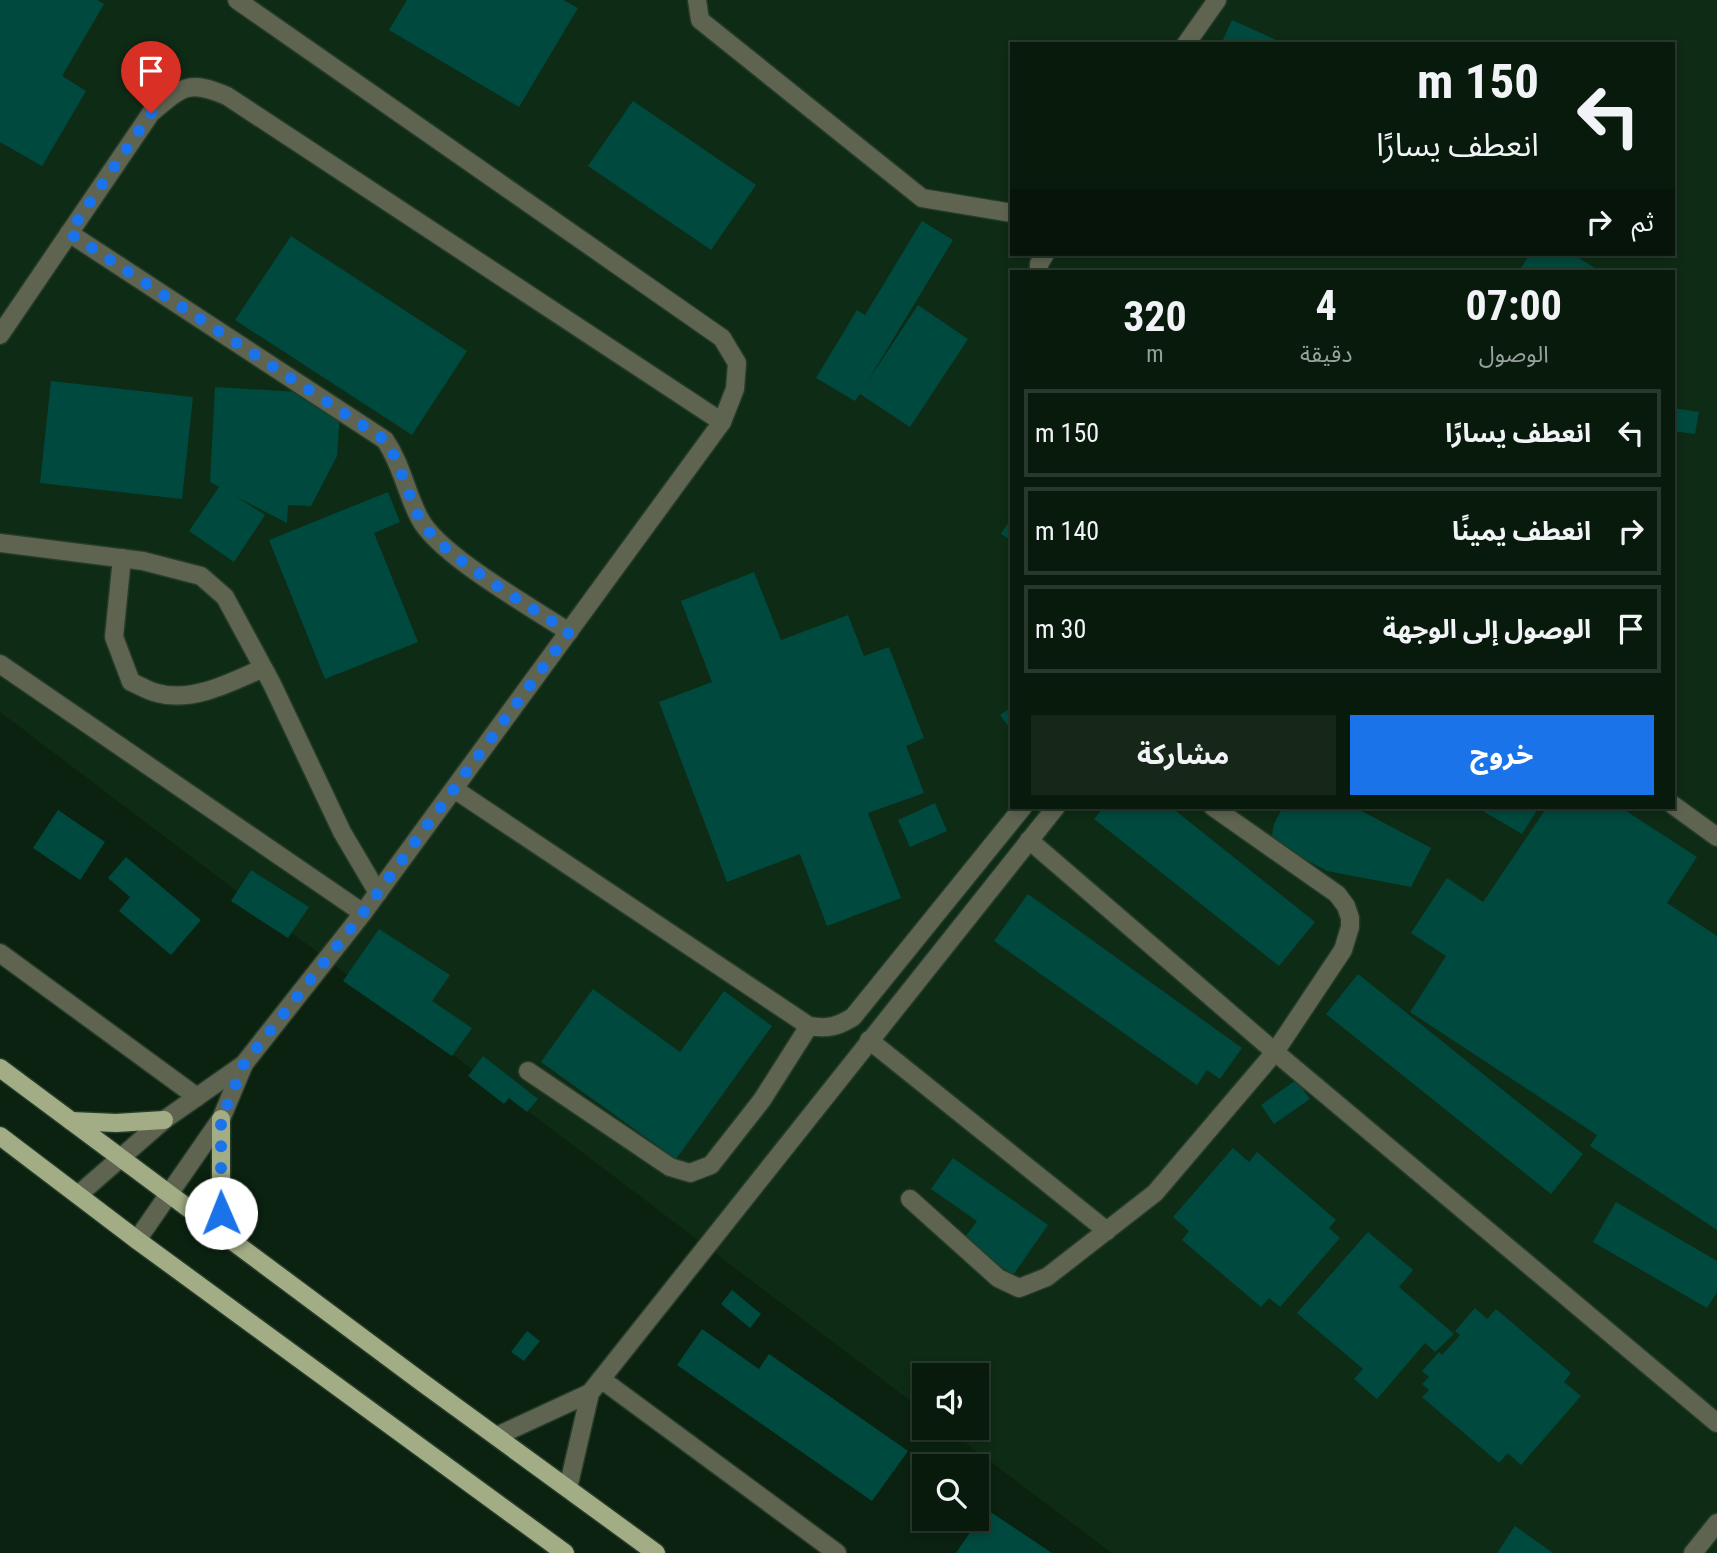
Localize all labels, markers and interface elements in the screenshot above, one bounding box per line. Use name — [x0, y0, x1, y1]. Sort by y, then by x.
pin — [121, 41, 181, 113]
icon: arrive — [132, 52, 170, 90]
text: 150 m — [1417, 53, 1539, 110]
icon: left — [1563, 70, 1654, 161]
text: انعطف يسارًا — [1376, 126, 1539, 164]
icon: right — [1580, 203, 1618, 241]
text: ثم — [1632, 207, 1654, 237]
text: 4 — [1316, 281, 1337, 330]
text: 07:00 — [1465, 281, 1562, 330]
text: 320 — [1123, 292, 1187, 341]
text: m — [1146, 341, 1164, 368]
text: دقيقة — [1300, 341, 1352, 368]
text: الوصول — [1479, 341, 1549, 368]
icon: left — [1612, 414, 1650, 452]
text: 150 m — [1035, 418, 1099, 448]
text: انعطف يسارًا — [1445, 418, 1591, 448]
icon: right — [1612, 512, 1650, 550]
text: 140 m — [1035, 516, 1099, 546]
text: انعطف يمينًا — [1452, 516, 1591, 546]
icon: arrive — [1612, 610, 1650, 648]
text: 30 m — [1035, 614, 1086, 644]
text: الوصول إلى الوجهة — [1383, 614, 1591, 644]
button: مشاركة — [1031, 715, 1336, 795]
button: خروج — [1350, 715, 1654, 795]
position arrow — [184, 1176, 258, 1250]
map controls — [912, 1363, 989, 1531]
button: sound — [912, 1363, 989, 1440]
button: search — [912, 1454, 989, 1531]

